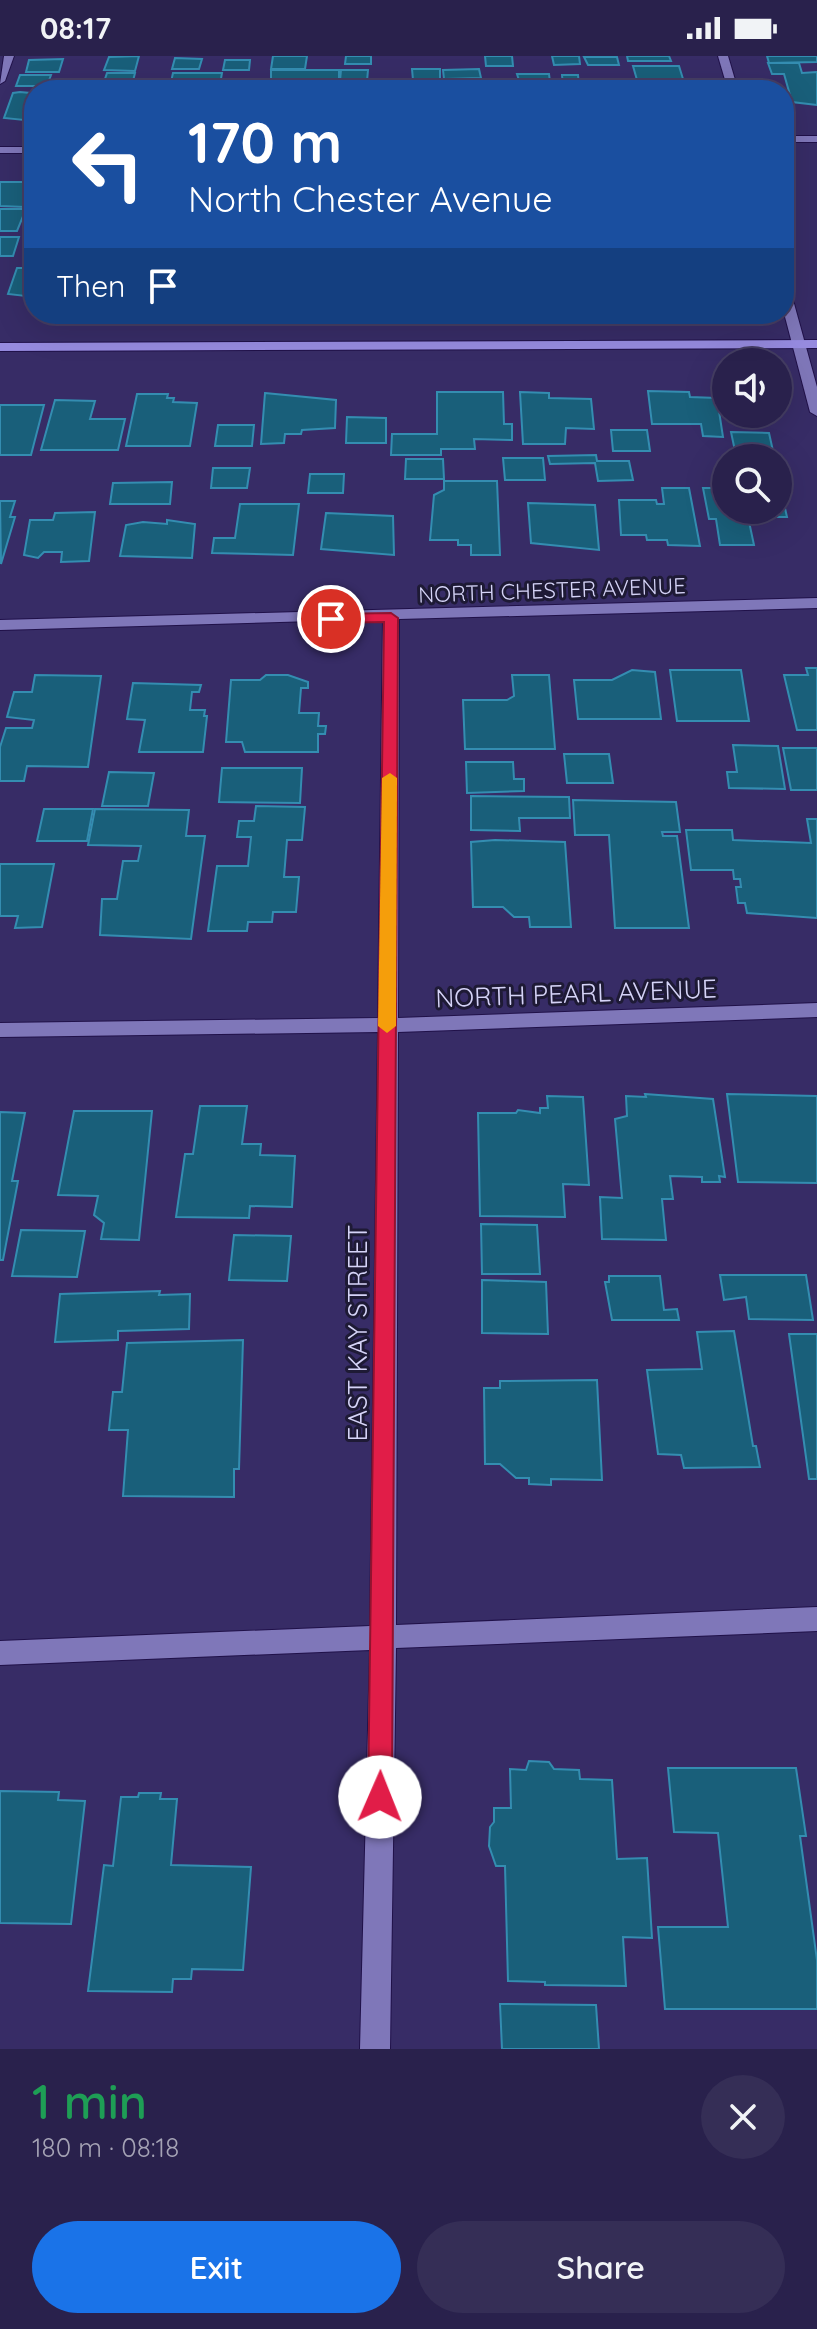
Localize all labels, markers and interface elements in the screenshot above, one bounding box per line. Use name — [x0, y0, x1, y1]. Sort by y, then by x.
text: 08:17 — [40, 9, 111, 47]
text: 170 m — [188, 107, 342, 177]
icon: left — [56, 112, 160, 216]
text: North Chester Avenue — [188, 176, 553, 221]
icon: arrive — [141, 264, 185, 308]
text: Then — [56, 267, 125, 305]
map controls — [712, 348, 792, 524]
button: sound — [712, 348, 792, 428]
button: search — [712, 444, 792, 524]
street label: NORTH CHESTER AVENUE — [418, 571, 686, 609]
pin — [297, 585, 365, 653]
icon: arrive — [309, 597, 353, 641]
street label: NORTH PEARL AVENUE — [435, 972, 717, 1014]
street label: EAST KAY STREET — [341, 1225, 374, 1441]
position arrow — [338, 1755, 422, 1839]
text: 1 min — [32, 2071, 147, 2131]
button: close — [701, 2075, 785, 2159]
text: 180 m · 08:18 — [32, 2131, 179, 2164]
button: Exit — [32, 2221, 401, 2313]
button: Share — [417, 2221, 785, 2313]

